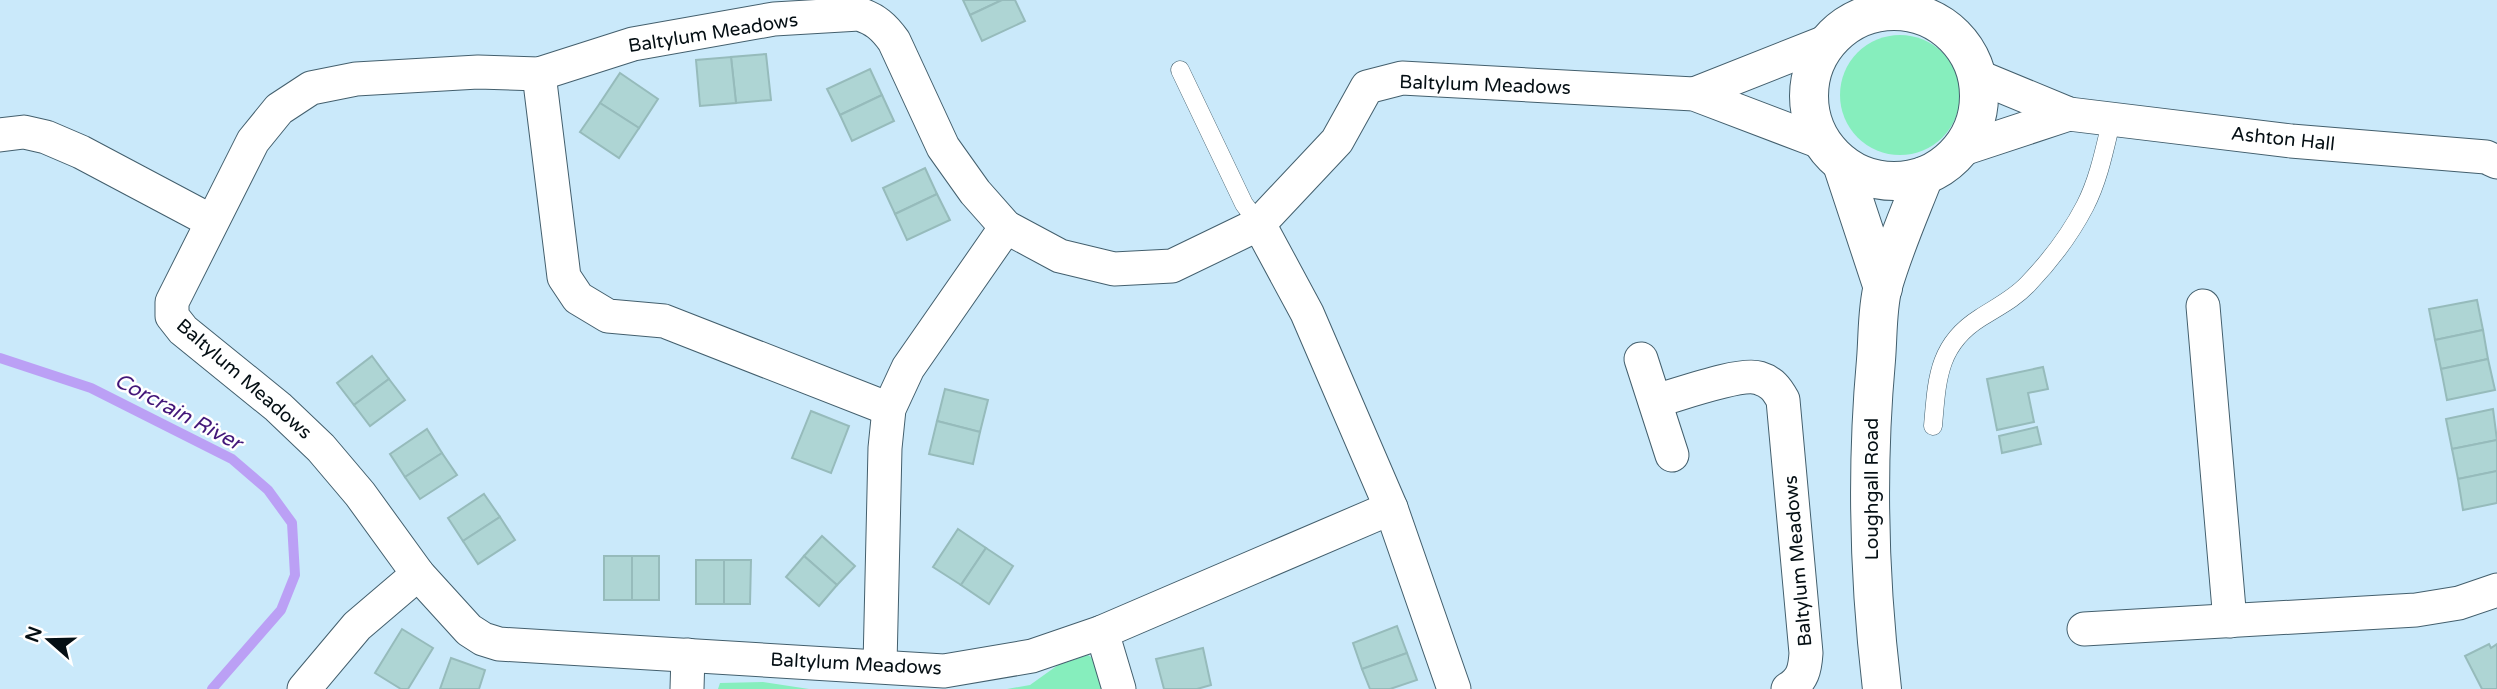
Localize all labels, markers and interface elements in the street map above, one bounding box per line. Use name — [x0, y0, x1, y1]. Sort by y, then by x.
street label: Baltylum Meadows — [626, 9, 800, 57]
street label: Baltylum Meadows — [1399, 71, 1571, 99]
street label: Ashton Hall — [2230, 123, 2336, 155]
street label: Baltylum Meadows — [172, 314, 316, 444]
water label: Corcrain River — [110, 368, 248, 457]
street label: Loughgall Road — [1861, 418, 1883, 560]
street label: Baltylum Meadows — [1780, 475, 1816, 647]
north arrow — [14, 605, 84, 675]
text: N — [21, 624, 47, 645]
street label: Baltylum Meadows — [770, 649, 942, 679]

